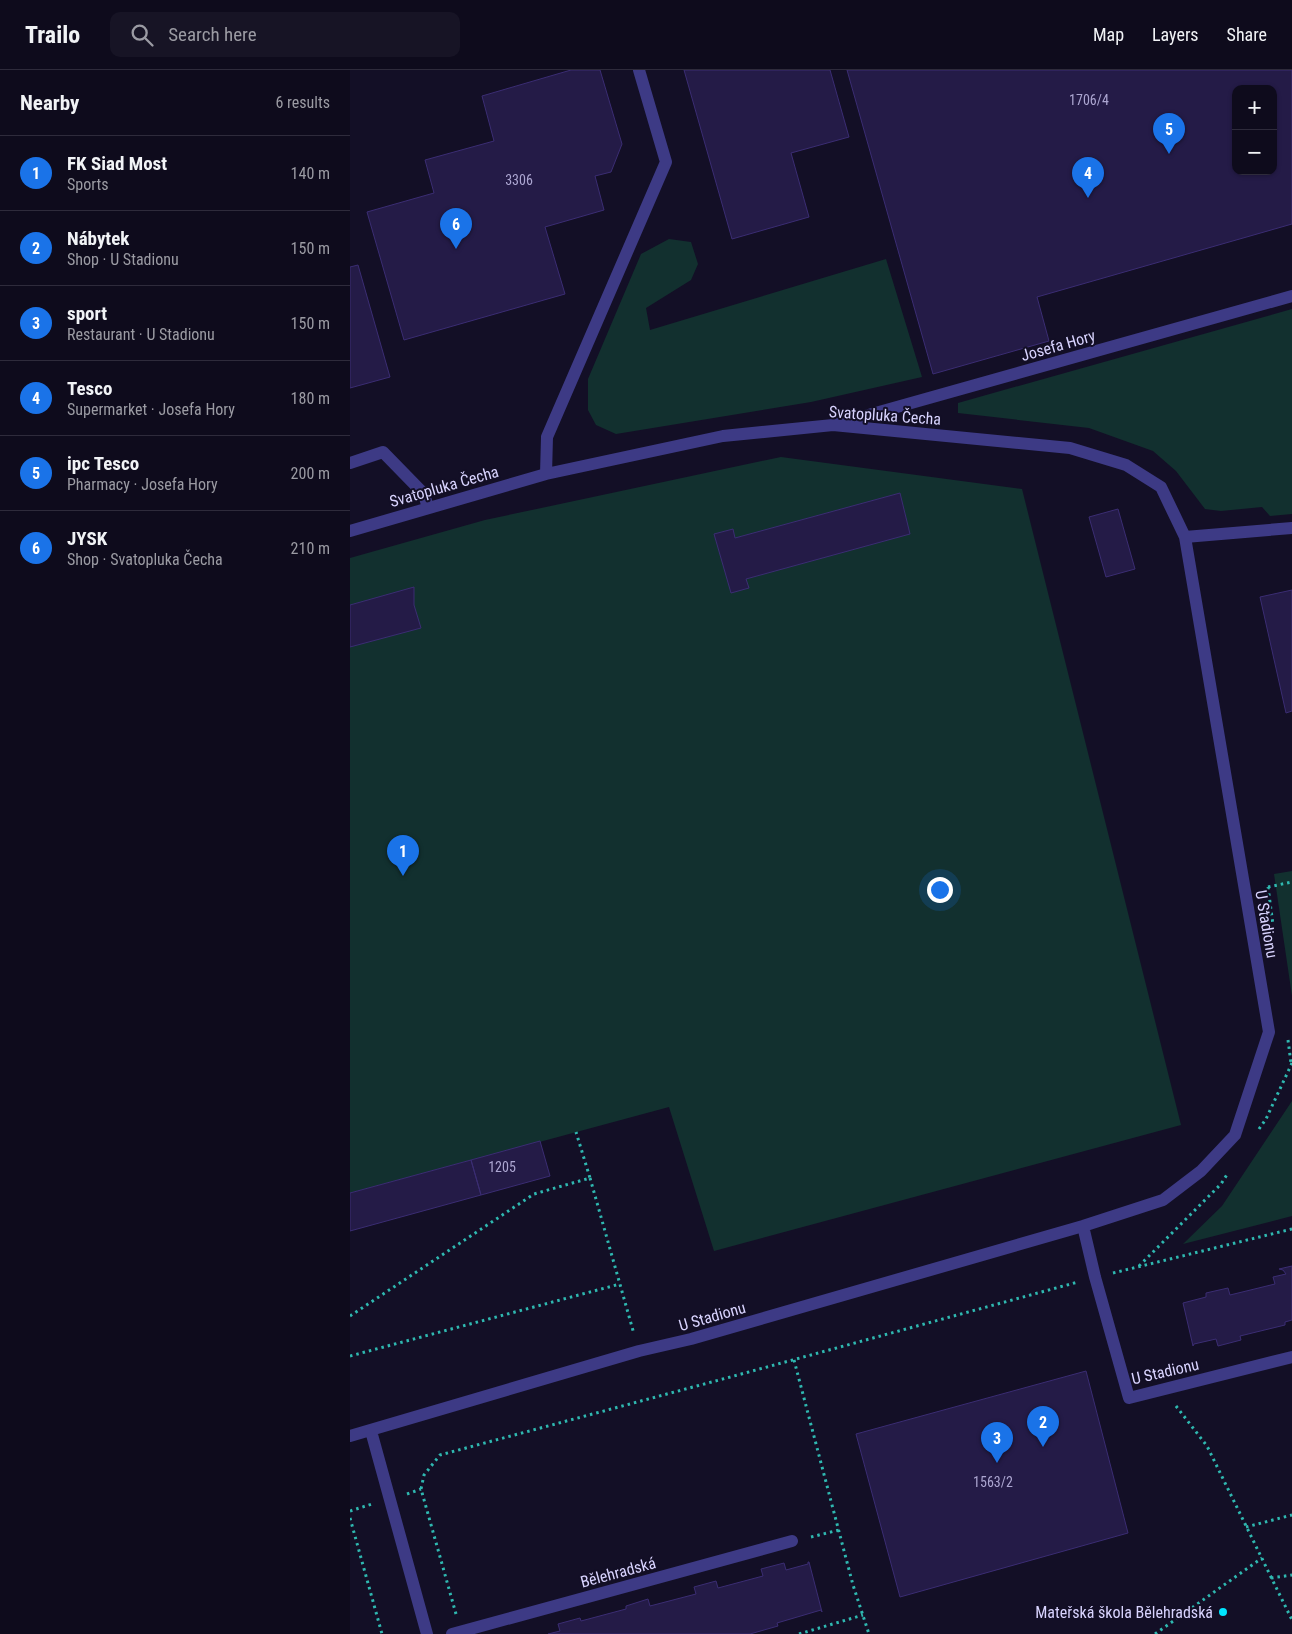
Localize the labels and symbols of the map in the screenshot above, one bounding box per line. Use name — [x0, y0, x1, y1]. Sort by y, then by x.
house number: 1706/4 — [1069, 92, 1109, 108]
pin: 5 — [1153, 113, 1185, 154]
pin: 4 — [1072, 157, 1104, 198]
house number: 3306 — [505, 172, 533, 188]
pin: 6 — [440, 208, 472, 249]
street label: Josefa Hory — [1019, 326, 1098, 365]
street label: Svatopluka Čecha — [828, 401, 942, 429]
street label: Svatopluka Čecha — [387, 461, 501, 511]
pin: 1 — [387, 835, 419, 876]
your location — [927, 877, 953, 903]
street label: U Stadionu — [1251, 889, 1282, 959]
house number: 1205 — [488, 1159, 516, 1175]
street label: U Stadionu — [677, 1298, 748, 1335]
street label: U Stadionu — [1130, 1355, 1201, 1388]
pin: 2 — [1027, 1406, 1059, 1447]
pin: 3 — [981, 1422, 1013, 1463]
house number: 1563/2 — [973, 1474, 1013, 1490]
street label: Bělehradská — [578, 1553, 658, 1592]
place label: Mateřská škola Bělehradská — [1035, 1603, 1213, 1622]
marker: Mateřská škola Bělehradská — [1217, 1606, 1229, 1618]

